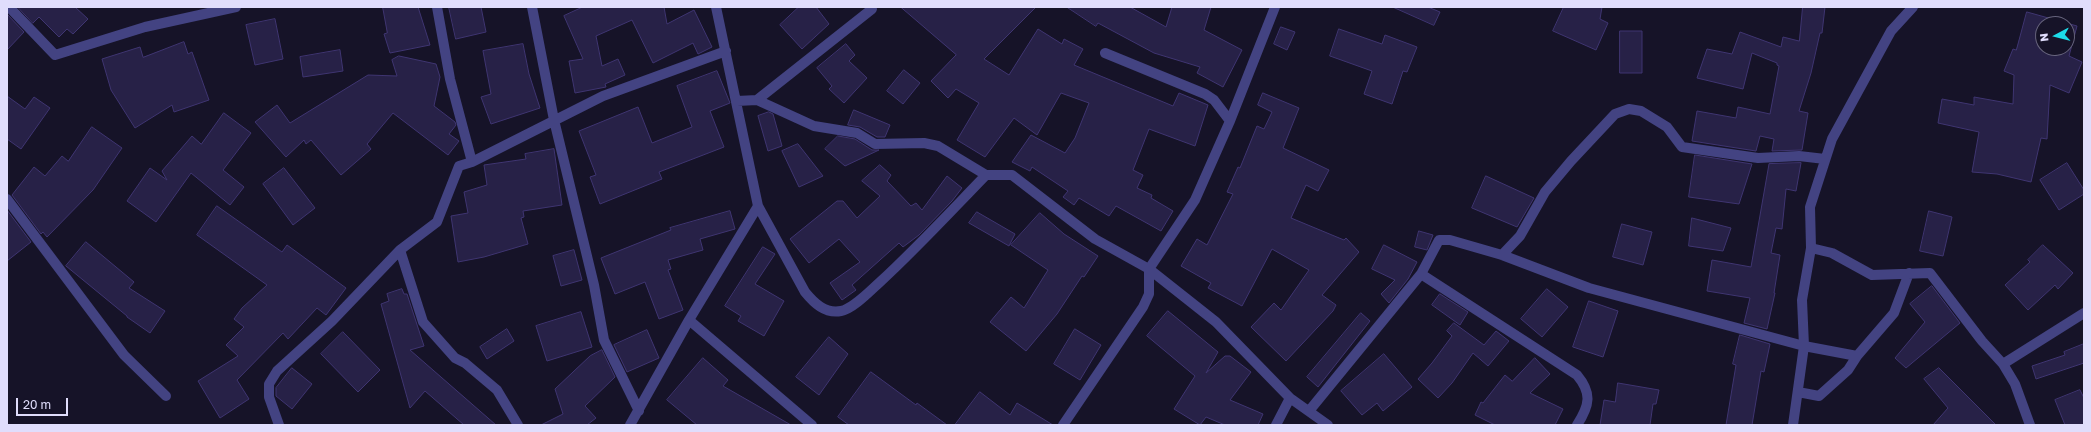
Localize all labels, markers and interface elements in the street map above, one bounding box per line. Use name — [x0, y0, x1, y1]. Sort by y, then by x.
north arrow — [2035, 16, 2075, 56]
text: N — [2037, 32, 2051, 42]
scale bar — [18, 390, 70, 416]
text: 20 m — [23, 397, 51, 412]

